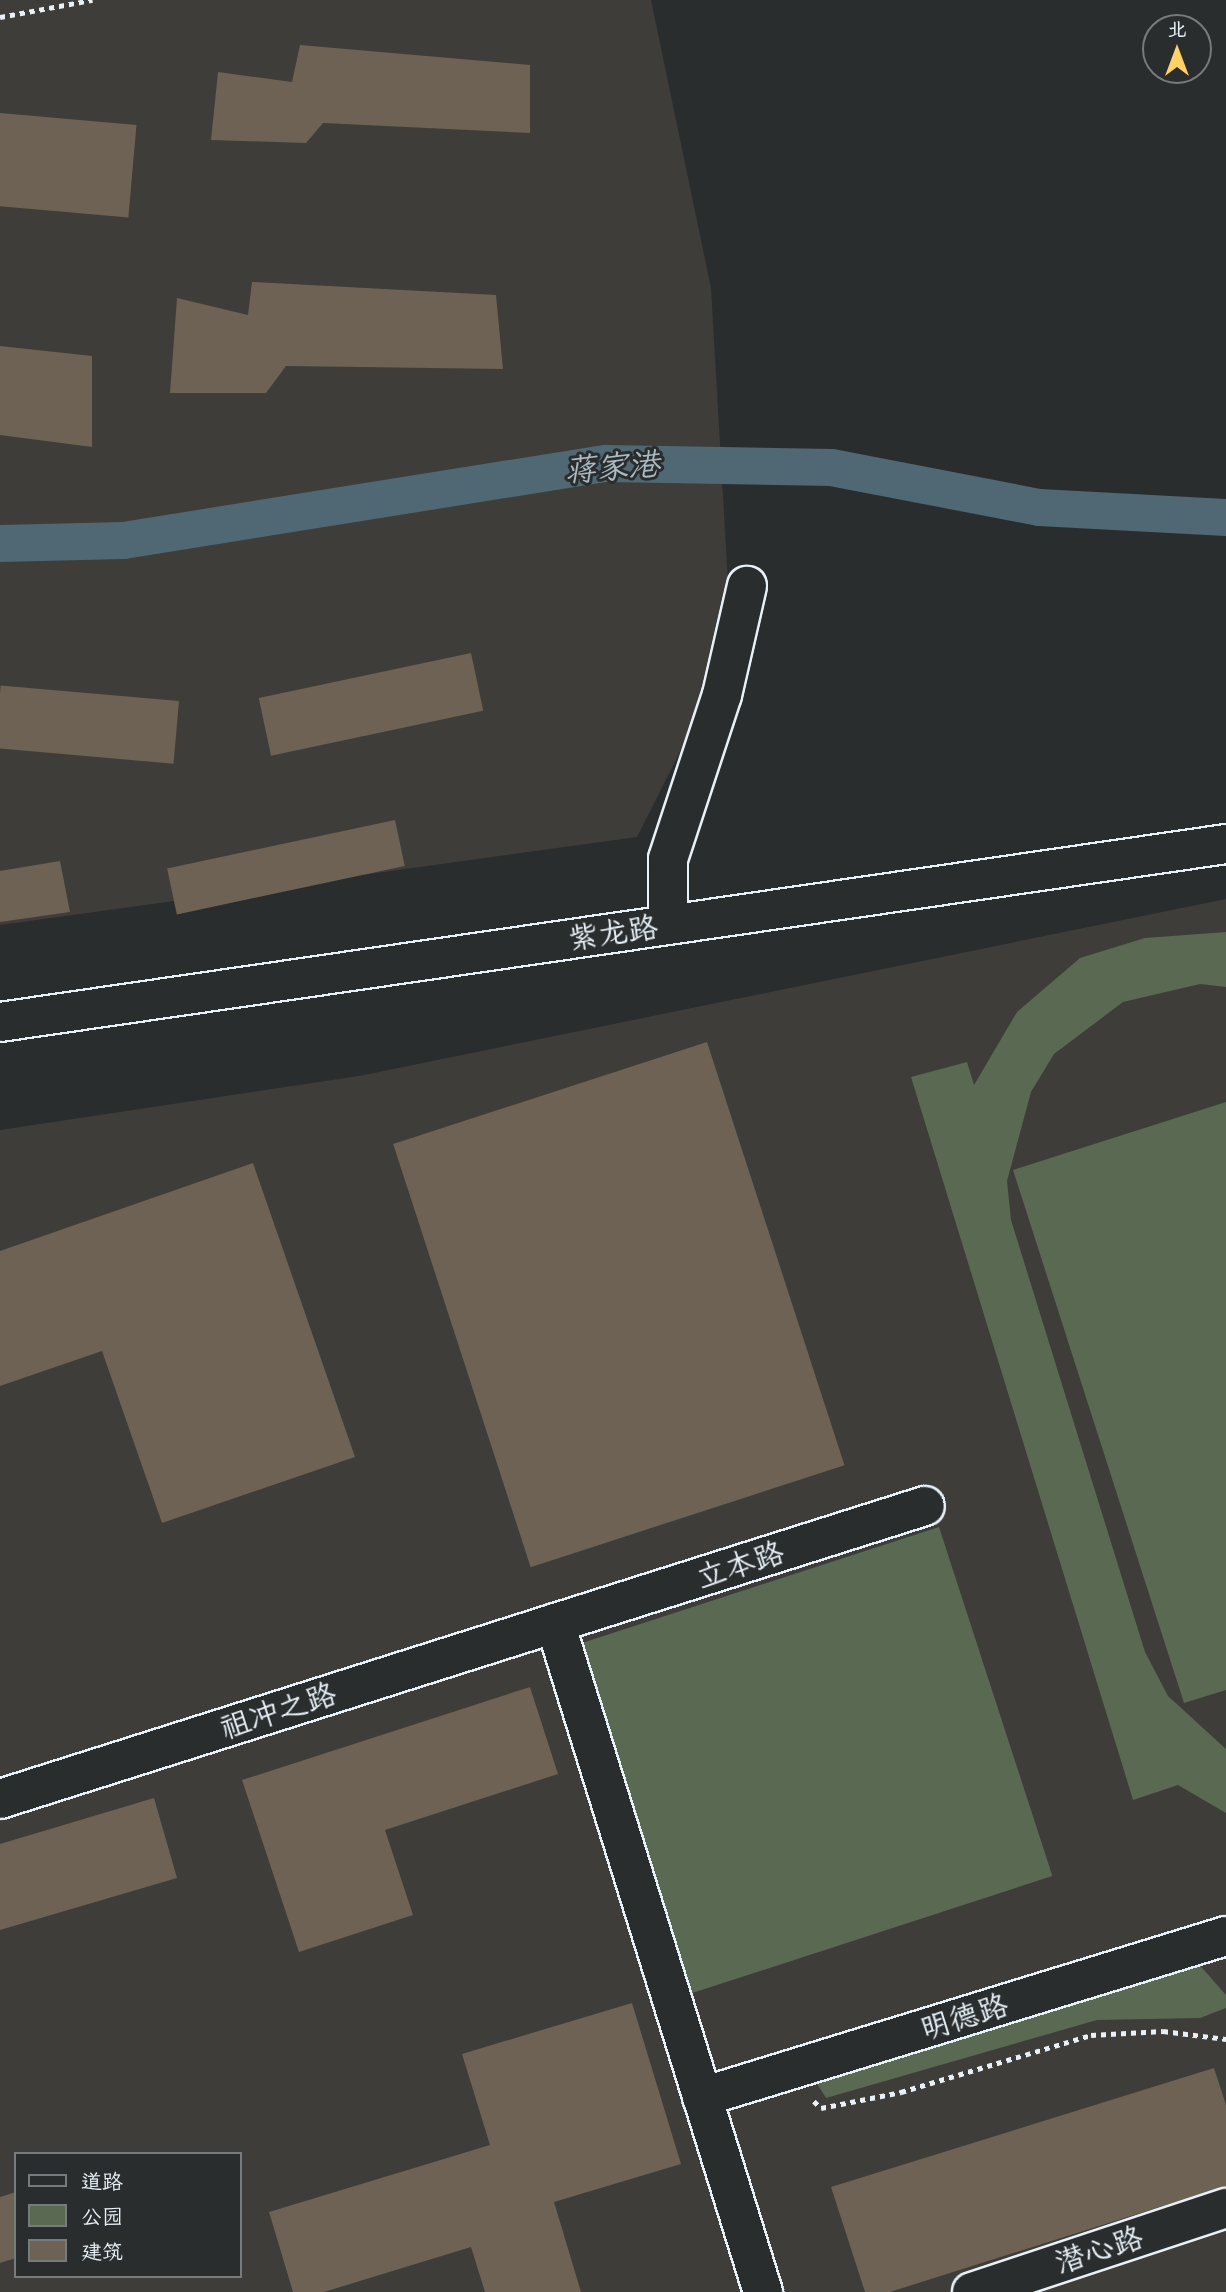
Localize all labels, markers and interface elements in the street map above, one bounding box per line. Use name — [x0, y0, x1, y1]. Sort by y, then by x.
north arrow — [1142, 14, 1212, 84]
text: 北 — [1167, 18, 1187, 42]
water label: 蒋家港 — [563, 445, 661, 491]
street label: 紫龙路 — [566, 909, 660, 957]
street label: 立本路 — [692, 1534, 788, 1596]
street label: 祖冲之路 — [215, 1675, 341, 1747]
street label: 明德路 — [916, 1987, 1012, 2047]
legend — [14, 2152, 242, 2278]
text: 道路 — [81, 2169, 123, 2195]
text: 公园 — [81, 2204, 123, 2230]
street label: 潜心路 — [1051, 2219, 1147, 2281]
text: 建筑 — [81, 2239, 123, 2265]

